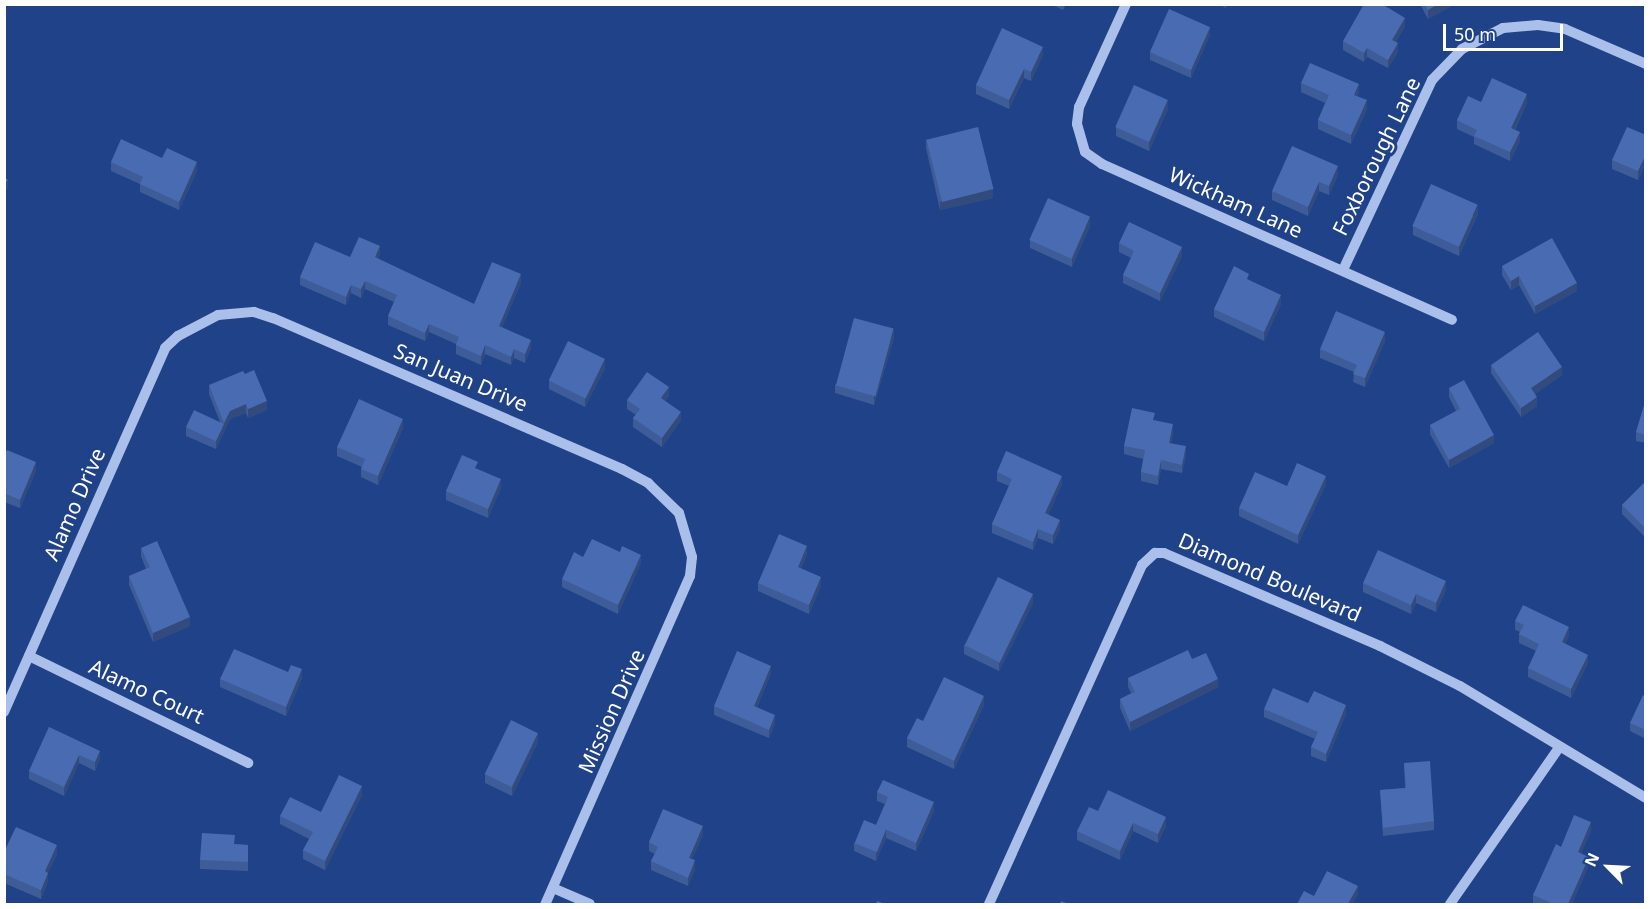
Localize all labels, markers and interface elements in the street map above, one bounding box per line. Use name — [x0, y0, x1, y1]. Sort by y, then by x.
scale bar — [1446, 12, 1566, 50]
text: 50 m — [1454, 22, 1496, 46]
street label: Foxborough Lane — [1327, 73, 1425, 239]
street label: Wickham Lane — [1165, 161, 1307, 243]
street label: San Juan Drive — [390, 338, 532, 416]
street label: Alamo Drive — [38, 444, 110, 564]
street label: Diamond Boulevard — [1175, 527, 1365, 627]
street label: Mission Drive — [572, 645, 650, 777]
street label: Alamo Court — [86, 653, 208, 729]
north arrow — [1578, 837, 1638, 897]
text: N — [1579, 849, 1604, 870]

